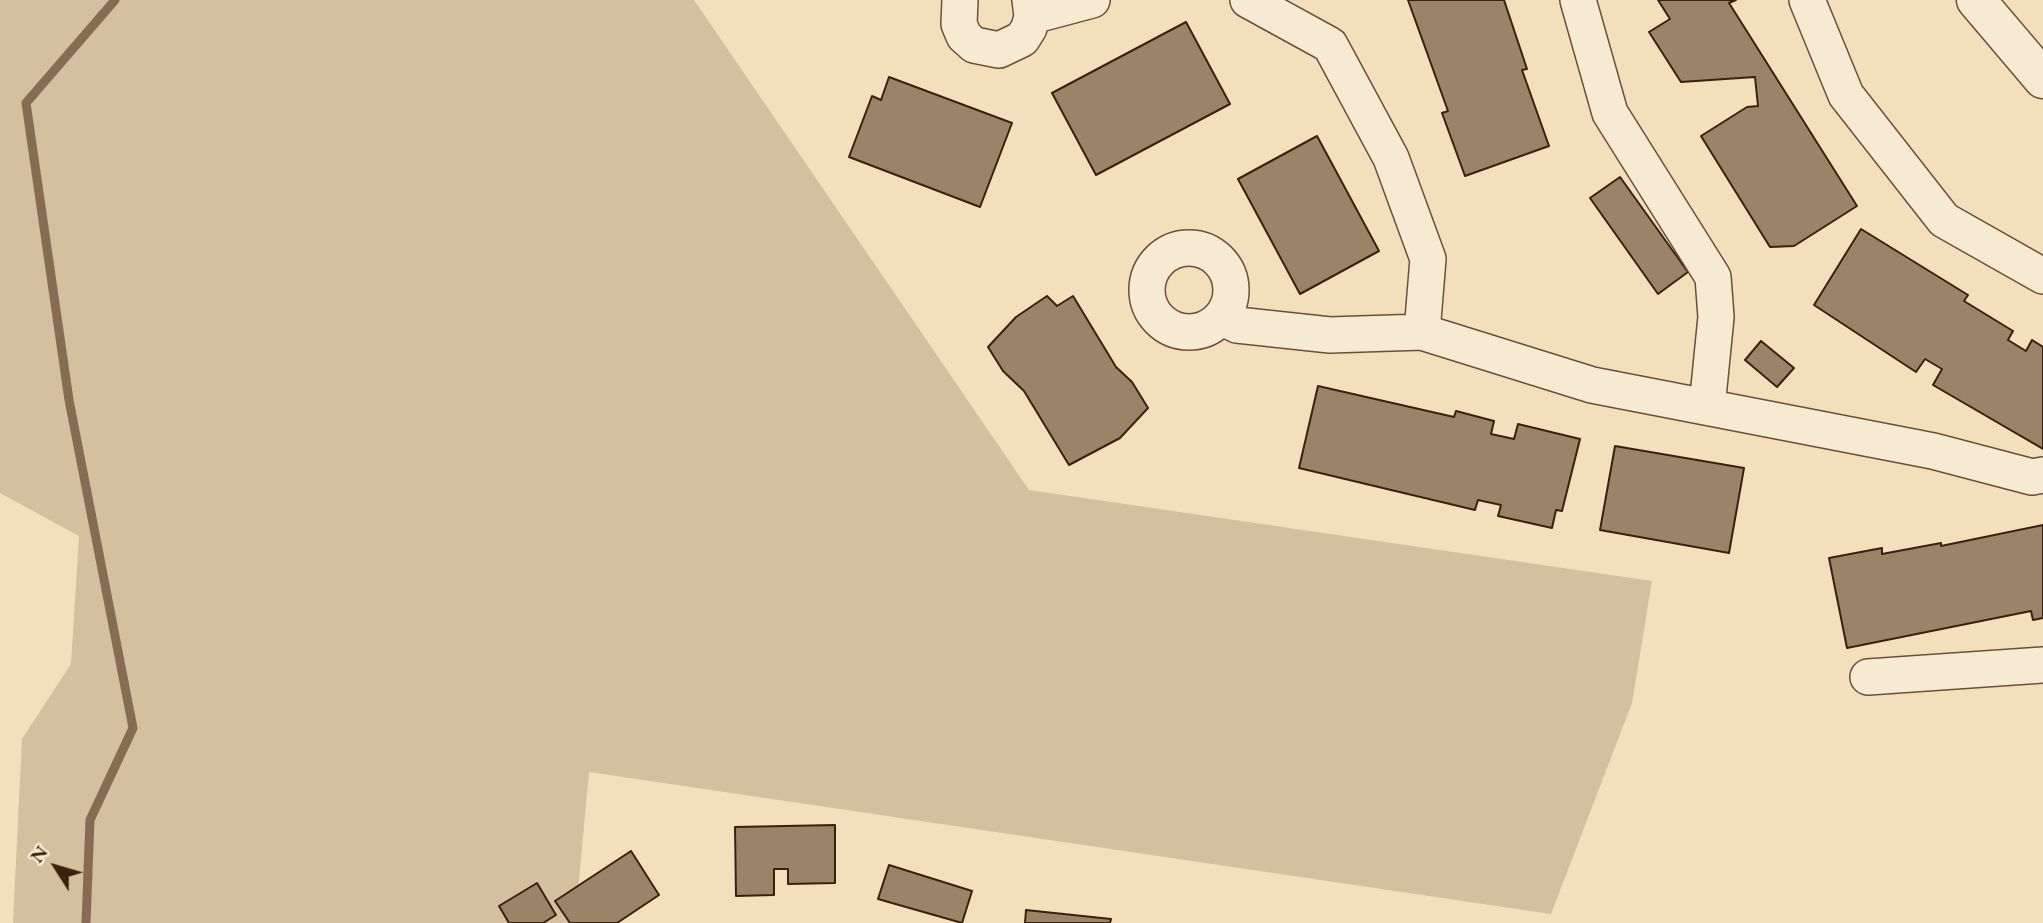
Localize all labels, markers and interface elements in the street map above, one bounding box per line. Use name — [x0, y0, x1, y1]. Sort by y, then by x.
north arrow — [21, 832, 91, 902]
text: N — [24, 840, 53, 868]

